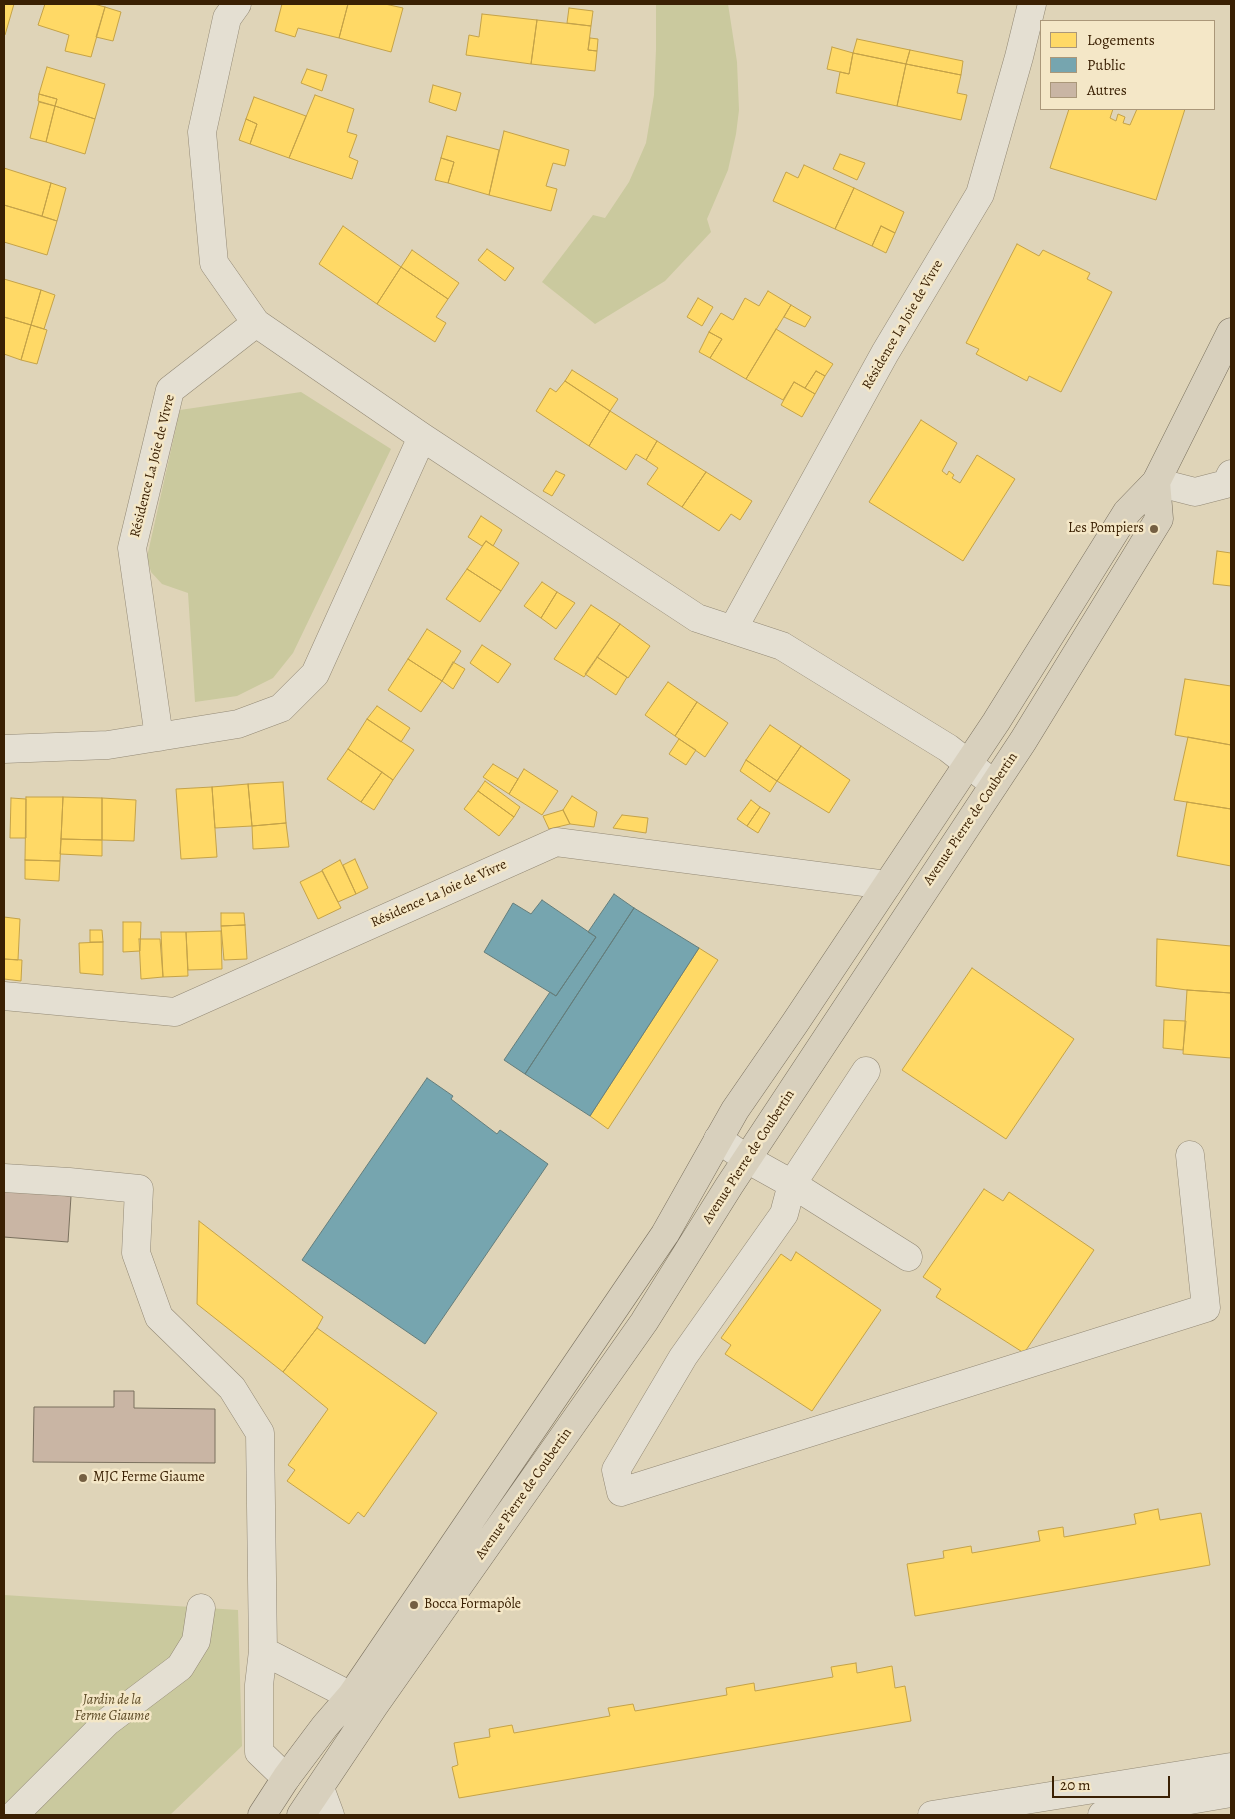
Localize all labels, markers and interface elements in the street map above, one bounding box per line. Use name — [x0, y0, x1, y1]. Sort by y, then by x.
legend — [1040, 20, 1215, 110]
text: Logements — [1087, 30, 1155, 50]
text: Public — [1087, 55, 1125, 75]
text: Autres — [1087, 80, 1127, 100]
street label: Résidence La Joie de Vivre — [859, 257, 947, 393]
street label: Résidence La Joie de Vivre — [127, 393, 179, 539]
place label: Les Pompiers — [1068, 521, 1144, 537]
marker: Les Pompiers — [1148, 523, 1160, 535]
street label: Avenue Pierre de Coubertin — [920, 749, 1022, 889]
street label: Résidence La Joie de Vivre — [369, 856, 509, 932]
street label: Avenue Pierre de Coubertin — [699, 1087, 799, 1227]
street label: Avenue Pierre de Coubertin — [472, 1425, 576, 1563]
place label: MJC Ferme Giaume — [93, 1470, 205, 1486]
marker: MJC Ferme Giaume — [77, 1472, 89, 1484]
place label: Bocca Formapôle — [424, 1597, 521, 1613]
marker: Bocca Formapôle — [408, 1599, 420, 1611]
park label: Jardin de la Ferme Giaume — [75, 1693, 149, 1725]
scale bar — [1055, 1766, 1172, 1798]
text: 20 m — [1060, 1775, 1091, 1795]

